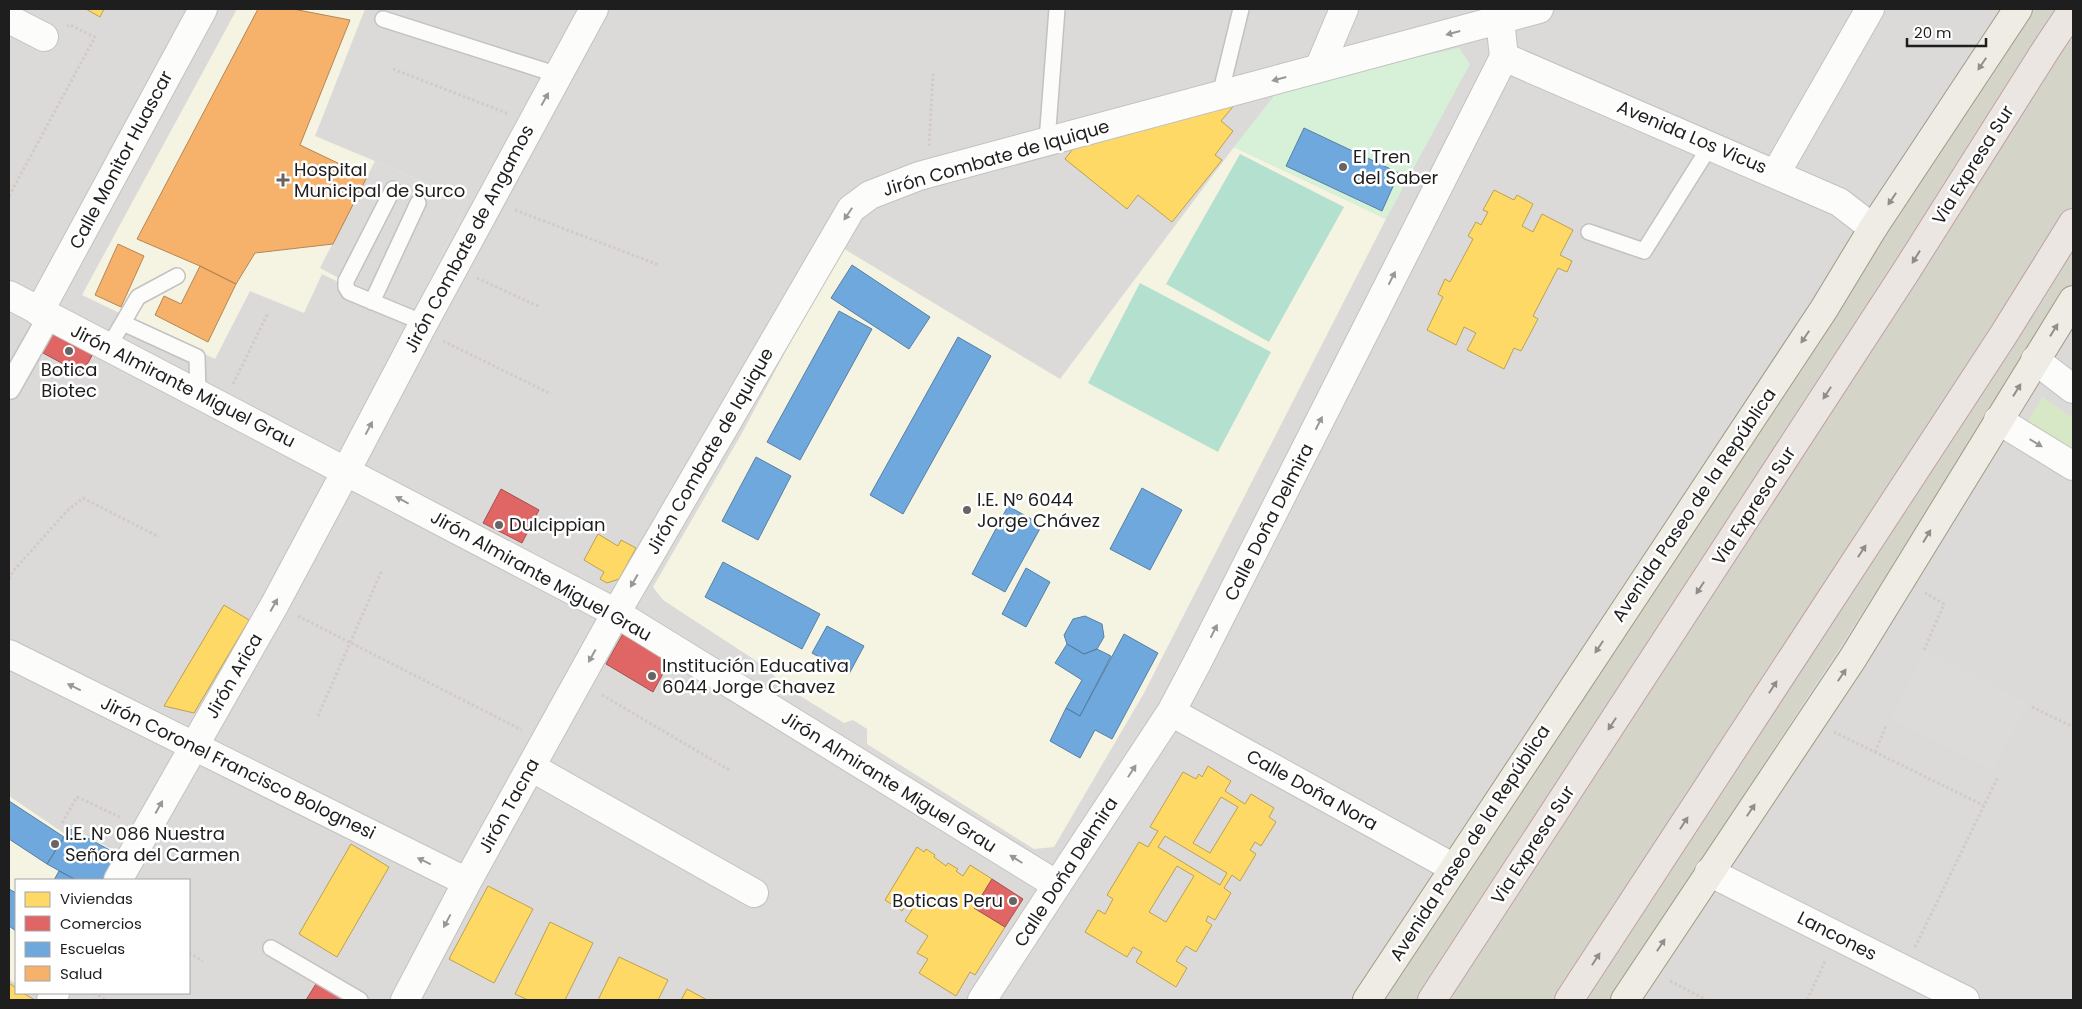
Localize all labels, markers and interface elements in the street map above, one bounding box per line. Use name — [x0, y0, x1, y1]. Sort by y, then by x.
scale bar — [1907, 15, 1986, 47]
text: 20 m — [1914, 22, 1952, 43]
one-way arrow — [1446, 29, 1461, 37]
one-way arrow — [1977, 57, 1987, 71]
street label: Calle Monitor Huascar — [63, 66, 178, 253]
one-way arrow — [1272, 75, 1287, 83]
one-way arrow — [540, 93, 549, 106]
street label: Avenida Los Vicus — [1613, 94, 1771, 179]
street label: Via Expresa Sur — [1926, 100, 2020, 229]
street label: Jirón Combate de Iquique — [880, 113, 1112, 202]
street label: Jirón Combate de Angamos — [398, 120, 539, 357]
place label: El Tren del Saber — [1353, 144, 1439, 190]
place label: Hospital Municipal de Surco — [294, 157, 465, 203]
marker: El Tren del Saber — [1337, 161, 1349, 173]
marker: Hospital Municipal de Surco — [276, 173, 290, 187]
one-way arrow — [1887, 193, 1897, 206]
one-way arrow — [843, 208, 853, 221]
one-way arrow — [1911, 250, 1920, 264]
one-way arrow — [1388, 271, 1396, 286]
street label: Jirón Almirante Miguel Grau — [66, 318, 300, 453]
one-way arrow — [2050, 323, 2059, 336]
one-way arrow — [1800, 330, 1810, 343]
street label: Jirón Combate de Iquique — [640, 343, 779, 559]
marker: Botica Biotec — [63, 345, 75, 357]
place label: Botica Biotec — [41, 357, 97, 403]
street label: Avenida Paseo de la República — [1606, 383, 1782, 627]
one-way arrow — [2012, 383, 2021, 396]
one-way arrow — [1822, 387, 1832, 400]
one-way arrow — [1315, 416, 1323, 431]
one-way arrow — [365, 420, 373, 435]
street label: Calle Doña Delmira — [1218, 439, 1319, 605]
one-way arrow — [2029, 439, 2042, 448]
street label: Via Expresa Sur — [1706, 441, 1801, 570]
place label: I.E. N° 6044 Jorge Chávez — [977, 487, 1100, 533]
one-way arrow — [395, 496, 409, 505]
street label: Jirón Almirante Miguel Grau — [426, 504, 656, 647]
marker: I.E. N° 6044 Jorge Chávez — [961, 504, 973, 516]
place label: Dulcippian — [509, 512, 605, 537]
marker: Dulcippian — [493, 519, 505, 531]
one-way arrow — [1923, 530, 1932, 543]
one-way arrow — [1857, 545, 1867, 558]
one-way arrow — [630, 574, 638, 589]
one-way arrow — [1696, 582, 1705, 595]
one-way arrow — [270, 599, 279, 612]
one-way arrow — [1210, 624, 1218, 638]
street label: Jirón Arica — [199, 628, 268, 723]
one-way arrow — [1595, 640, 1604, 654]
one-way arrow — [588, 649, 596, 663]
place label: Institución Educativa 6044 Jorge Chavez — [662, 653, 849, 699]
one-way arrow — [1837, 668, 1847, 681]
marker: Institución Educativa 6044 Jorge Chavez — [646, 670, 658, 682]
one-way arrow — [1768, 681, 1778, 694]
one-way arrow — [67, 683, 82, 691]
street label: Jirón Coronel Francisco Bolognesi — [97, 690, 380, 845]
street label: Jirón Almirante Miguel Grau — [777, 705, 1002, 858]
one-way arrow — [1607, 718, 1616, 731]
street label: Avenida Paseo de la República — [1384, 720, 1556, 966]
street label: Calle Doña Nora — [1242, 743, 1382, 836]
street label: Jirón Tacna — [472, 754, 545, 858]
one-way arrow — [1127, 764, 1137, 778]
street label: Via Expresa Sur — [1485, 780, 1580, 909]
street label: Calle Doña Delmira — [1008, 792, 1123, 951]
one-way arrow — [155, 801, 164, 814]
one-way arrow — [1746, 803, 1756, 816]
one-way arrow — [1680, 817, 1689, 830]
place label: I.E. N° 086 Nuestra Señora del Carmen — [65, 821, 240, 867]
marker: I.E. N° 086 Nuestra Señora del Carmen — [49, 838, 61, 850]
one-way arrow — [1009, 855, 1022, 864]
one-way arrow — [416, 856, 431, 865]
legend — [15, 879, 190, 994]
text: Viviendas — [60, 888, 133, 909]
place label: Boticas Peru — [892, 888, 1003, 913]
marker: Boticas Peru — [1007, 895, 1019, 907]
street label: Lancones — [1793, 905, 1881, 966]
text: Comercios — [60, 913, 142, 934]
one-way arrow — [443, 914, 451, 928]
text: Escuelas — [60, 938, 125, 959]
one-way arrow — [1657, 938, 1666, 952]
one-way arrow — [1591, 953, 1600, 966]
text: Salud — [60, 963, 102, 984]

